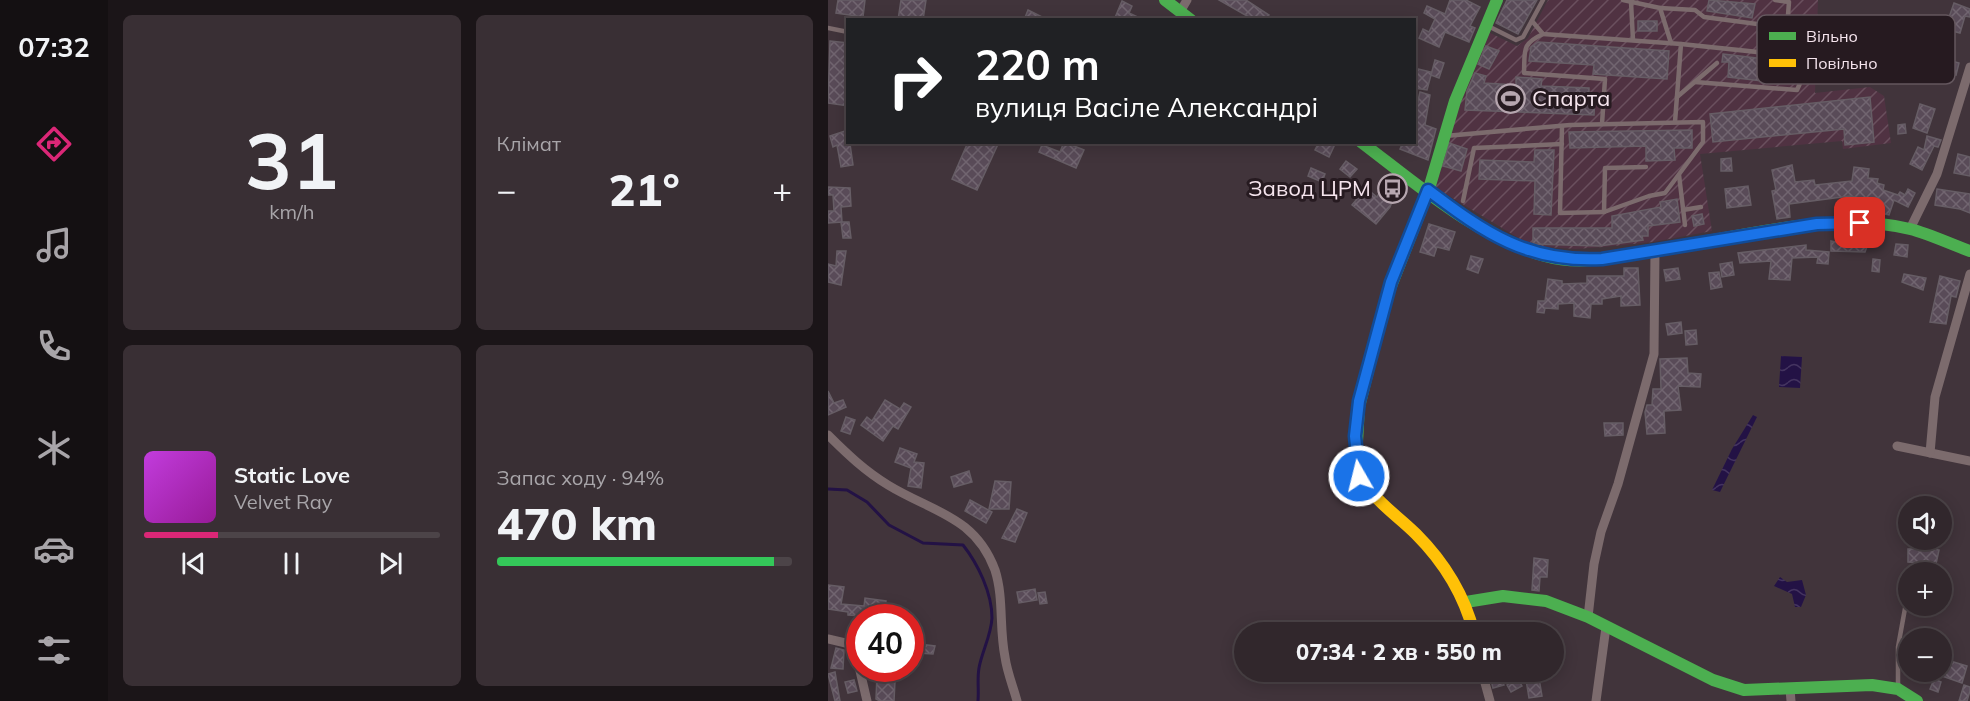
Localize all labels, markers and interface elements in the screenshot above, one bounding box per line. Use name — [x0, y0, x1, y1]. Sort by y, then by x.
legend — [1757, 15, 1955, 84]
text: Вільно — [1806, 26, 1858, 46]
text: 07:32 — [18, 30, 90, 64]
text: 220 m — [975, 38, 1100, 91]
icon: right — [876, 42, 954, 120]
text: Повільно — [1806, 53, 1877, 73]
sports icon: Спарта — [1495, 82, 1527, 114]
place label: Спарта — [1532, 84, 1610, 112]
text: вулиця Васіле Александрі — [975, 90, 1318, 124]
text: 31 — [245, 111, 339, 209]
icon: directions — [33, 123, 75, 165]
text: Клімат — [497, 131, 561, 156]
text: 21° — [609, 161, 680, 217]
text: − — [497, 169, 516, 210]
text: + — [772, 169, 792, 210]
bus stop icon: Завод ЦРМ — [1376, 172, 1408, 204]
place label: Завод ЦРМ — [1248, 174, 1371, 202]
pin — [1834, 197, 1885, 248]
text: km/h — [269, 199, 314, 224]
icon: arrive — [1843, 206, 1876, 239]
icon: music — [33, 224, 75, 266]
icon: phone — [33, 325, 75, 367]
icon: climate — [33, 427, 75, 469]
position arrow — [1327, 444, 1391, 508]
text: Static Love — [234, 461, 350, 489]
text: Запас ходу · 94% — [497, 465, 664, 490]
text: Velvet Ray — [234, 489, 332, 514]
text: 470 km — [497, 495, 657, 551]
map controls — [1898, 496, 1952, 682]
button: sound — [1898, 496, 1952, 550]
icon: car — [33, 528, 75, 570]
icon: previous — [177, 547, 210, 580]
icon: pause — [275, 547, 308, 580]
icon: next — [374, 547, 407, 580]
button: + — [1898, 562, 1952, 616]
speed limit sign: 40 — [846, 604, 924, 682]
button: − — [1898, 628, 1952, 682]
icon: filters — [33, 629, 75, 671]
text: 07:34 · 2 хв · 550 m — [1296, 638, 1502, 666]

